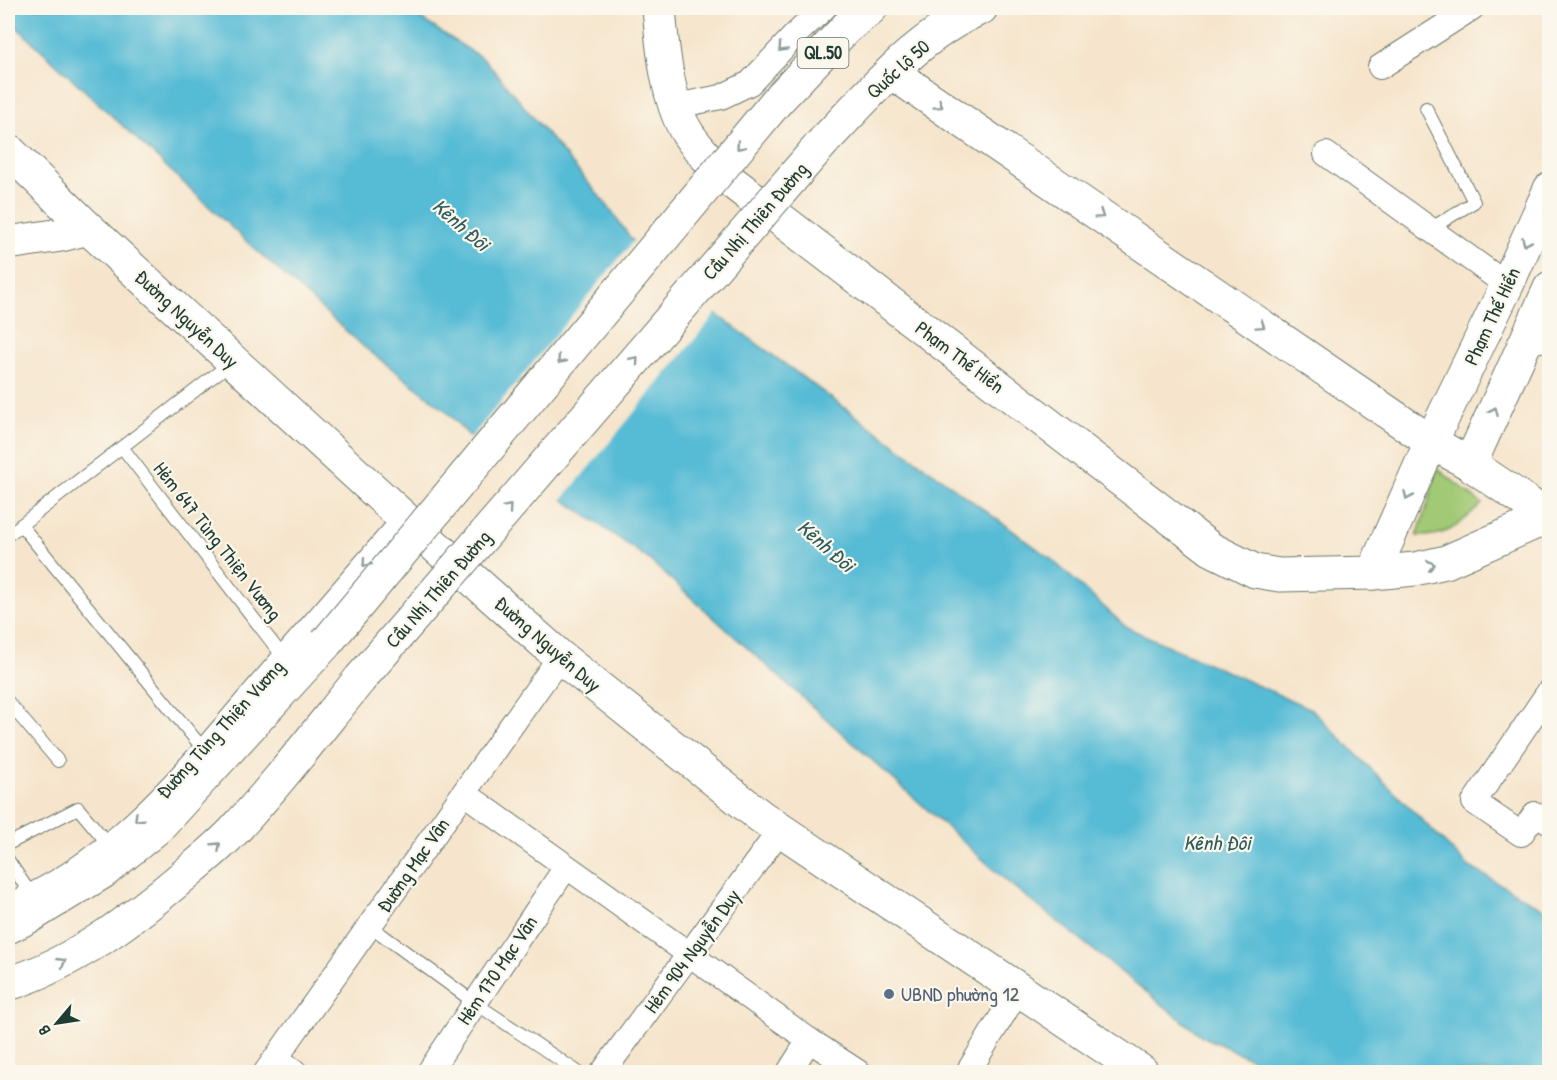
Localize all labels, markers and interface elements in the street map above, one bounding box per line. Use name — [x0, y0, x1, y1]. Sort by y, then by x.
street label: Quốc lộ 50 — [860, 33, 935, 104]
road number: QL.50 — [798, 38, 848, 68]
one-way arrow — [778, 42, 789, 52]
one-way arrow — [932, 98, 943, 109]
one-way arrow — [736, 139, 747, 150]
street label: Cầu Nhị Thiên Đường — [696, 156, 814, 286]
water label: Kênh Đôi — [426, 192, 498, 259]
one-way arrow — [1093, 208, 1104, 219]
one-way arrow — [1521, 236, 1533, 247]
street label: Phạm Thế Hiển — [1457, 262, 1526, 369]
street label: Đường Nguyễn Duy — [129, 263, 245, 374]
street label: Phạm Thế Hiển — [910, 314, 1010, 399]
one-way arrow — [1254, 318, 1265, 329]
one-way arrow — [557, 353, 568, 364]
one-way arrow — [628, 356, 639, 367]
one-way arrow — [1487, 406, 1499, 417]
street label: Hẻm 647 Tùng Thiện Vương — [148, 456, 289, 626]
one-way arrow — [1403, 489, 1415, 500]
one-way arrow — [501, 504, 512, 515]
water label: Kênh Đôi — [791, 513, 863, 580]
street label: Cầu Nhị Thiên Đường — [379, 524, 497, 654]
one-way arrow — [362, 556, 373, 567]
one-way arrow — [1426, 559, 1436, 572]
street label: Đường Nguyễn Duy — [489, 590, 607, 697]
street label: Đường Tùng Thiện Vương — [150, 653, 289, 804]
one-way arrow — [135, 811, 146, 822]
street label: Đường Mạc Vân — [370, 812, 455, 917]
water label: Kênh Đôi — [1183, 828, 1253, 857]
one-way arrow — [211, 842, 221, 853]
street label: Hẻm 904 Nguyễn Duy — [637, 883, 746, 1018]
street label: Hẻm 170 Mạc Vân — [450, 910, 543, 1030]
one-way arrow — [55, 958, 66, 970]
place label: UBND phường 12 — [901, 980, 1020, 1007]
marker: UBND phường 12 — [882, 987, 896, 1001]
north arrow — [27, 993, 87, 1053]
text: B — [32, 1021, 55, 1039]

